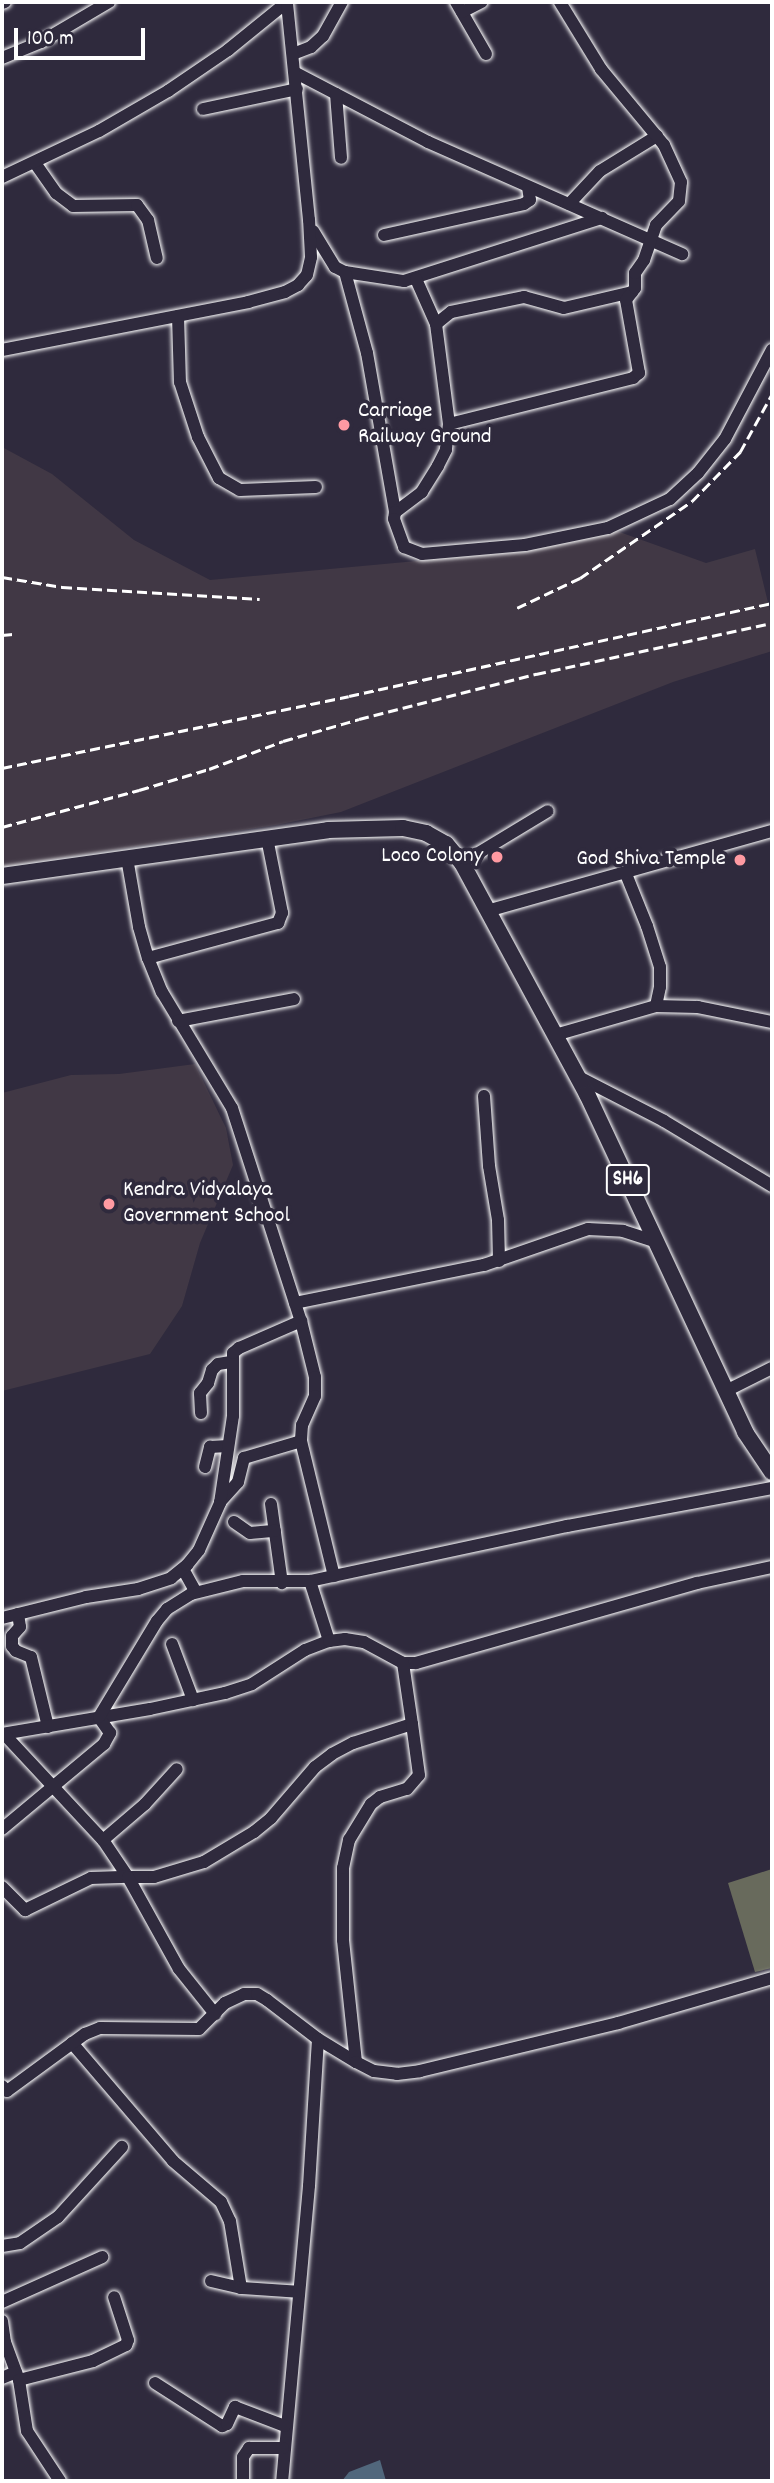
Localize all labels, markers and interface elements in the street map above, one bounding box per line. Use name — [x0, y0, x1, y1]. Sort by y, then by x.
scale bar — [18, 14, 149, 58]
text: 100 m — [27, 25, 74, 55]
place label: Carriage Railway Ground — [358, 398, 492, 452]
marker: Carriage Railway Ground — [336, 417, 352, 433]
place label: Loco Colony — [381, 843, 483, 871]
place label: God Shiva Temple — [576, 846, 726, 874]
marker: Loco Colony — [489, 849, 505, 865]
marker: God Shiva Temple — [732, 852, 748, 868]
road number: SH6 — [605, 1162, 651, 1198]
place label: Kendra Vidyalaya Government School — [123, 1177, 290, 1231]
marker: Kendra Vidyalaya Government School — [101, 1196, 117, 1212]

